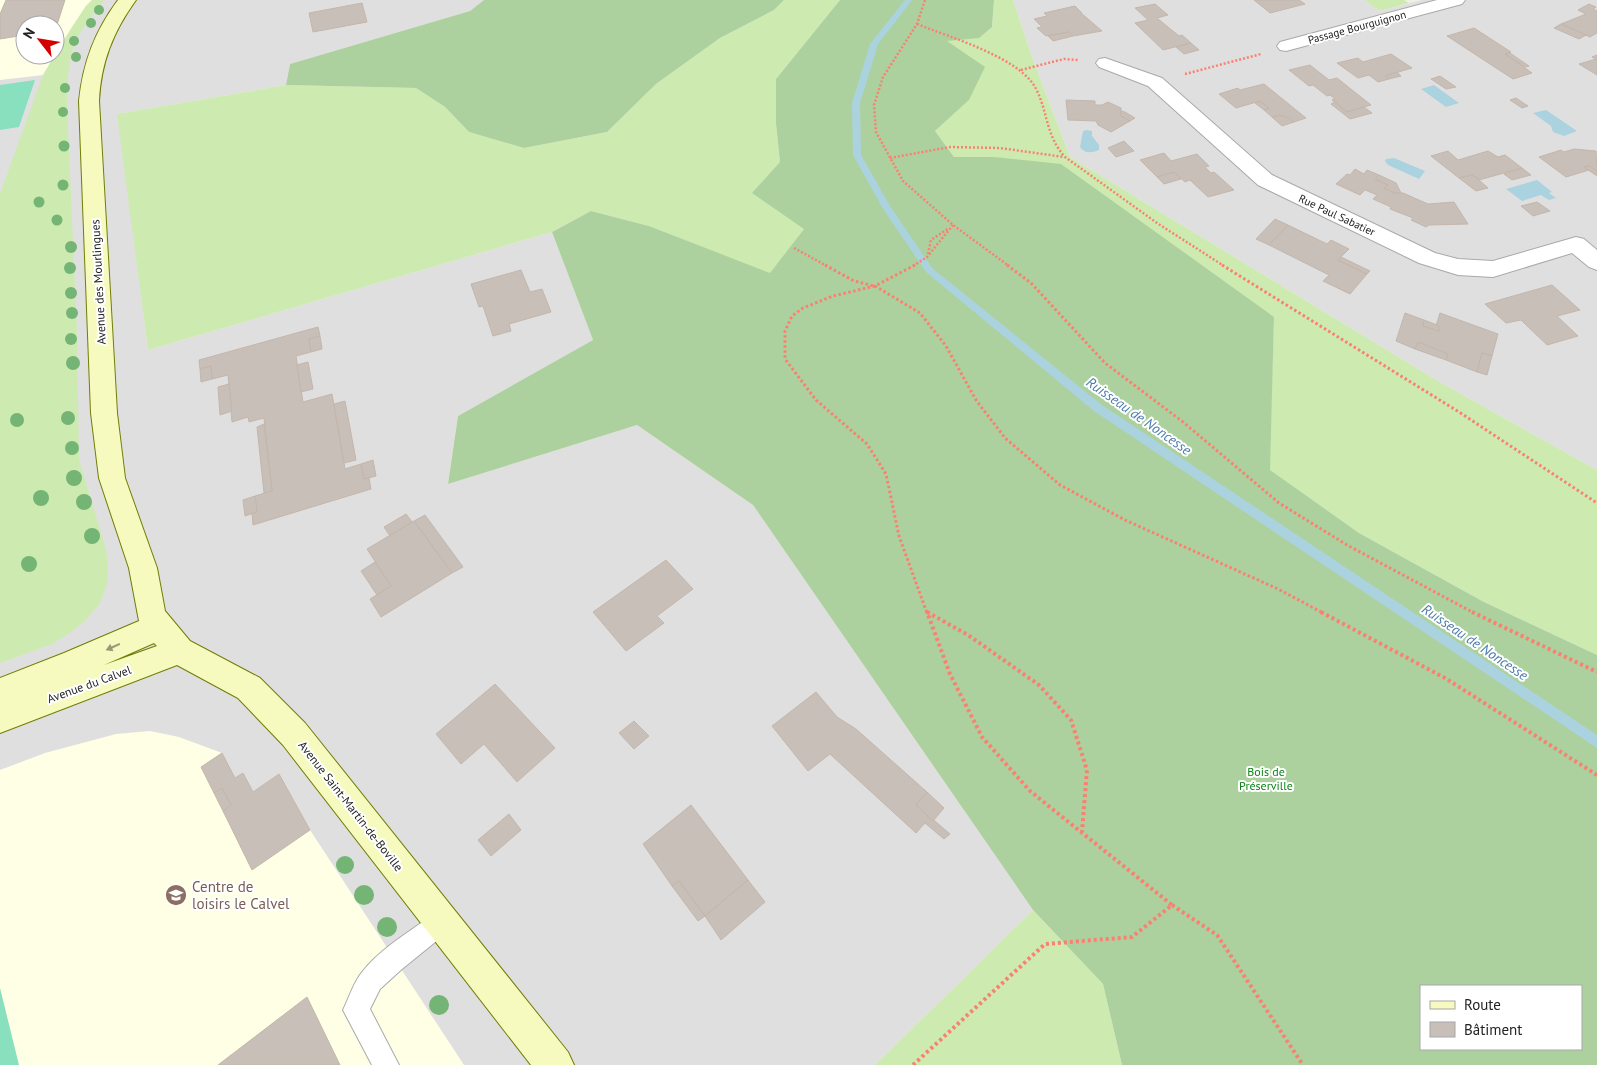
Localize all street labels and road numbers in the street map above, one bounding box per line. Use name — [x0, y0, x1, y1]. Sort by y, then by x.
street label: Passage Bourguignon — [1306, 7, 1408, 47]
street label: Rue Paul Sabatier — [1296, 191, 1378, 239]
street label: Avenue des Mourlingues — [87, 219, 109, 345]
street label: Avenue du Calvel — [45, 662, 133, 706]
street label: Avenue Saint-Martin-de-Boville — [295, 738, 407, 874]

